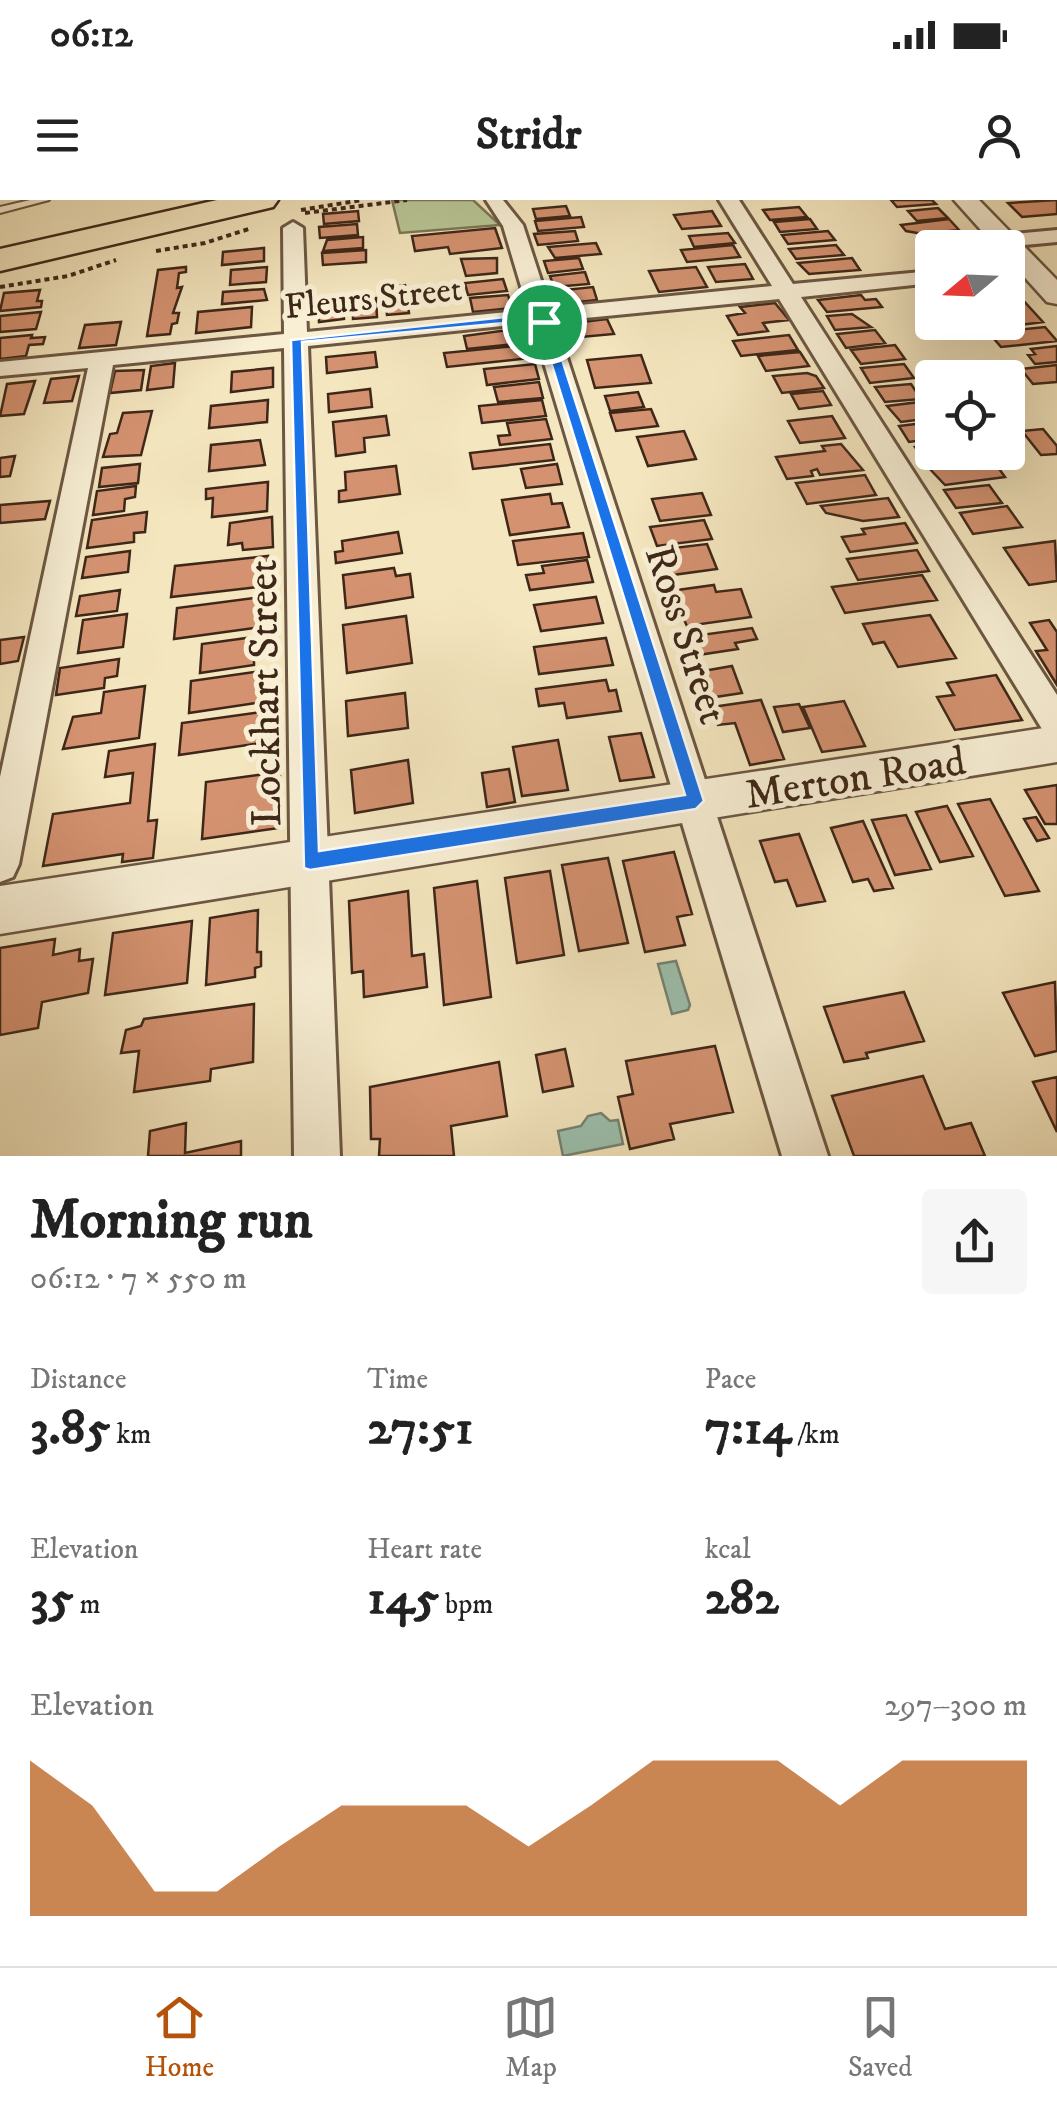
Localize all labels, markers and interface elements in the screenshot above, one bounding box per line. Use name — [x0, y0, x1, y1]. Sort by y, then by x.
text: 06:12 — [50, 11, 133, 59]
text: Stridr — [476, 107, 581, 163]
icon: menu — [30, 108, 85, 163]
icon: person — [972, 108, 1027, 163]
north arrow — [915, 230, 1025, 340]
map controls — [915, 230, 1025, 470]
street label: Fleurs Street — [282, 268, 464, 330]
pin — [502, 280, 587, 365]
icon: arrive — [517, 295, 572, 350]
button: locate — [915, 360, 1025, 470]
street label: Ross Street — [632, 539, 738, 731]
street label: Lockhart Street — [238, 559, 294, 827]
street label: Merton Road — [741, 736, 970, 822]
text: Morning run — [30, 1187, 312, 1256]
button: share — [922, 1189, 1027, 1294]
text: 06:12 · 7 × 550 m — [30, 1259, 247, 1299]
text: Distance — [30, 1362, 126, 1397]
text: Time — [367, 1362, 428, 1397]
text: Pace — [705, 1362, 756, 1397]
text: 3.85 — [30, 1397, 110, 1460]
text: 27:51 — [367, 1397, 473, 1460]
text: 7:14 — [705, 1397, 791, 1460]
text: km — [110, 1417, 151, 1452]
text: /km — [791, 1417, 840, 1452]
text: Elevation — [30, 1532, 138, 1567]
text: Heart rate — [367, 1532, 482, 1567]
text: kcal — [705, 1532, 751, 1567]
text: 35 — [30, 1567, 74, 1630]
text: 145 — [367, 1567, 439, 1630]
text: 282 — [705, 1567, 779, 1630]
text: m — [74, 1587, 101, 1622]
text: bpm — [439, 1587, 493, 1622]
text: Elevation — [30, 1686, 154, 1726]
text: 297–300 m — [884, 1686, 1027, 1726]
tab: Home — [145, 1990, 214, 2085]
tab: Map — [503, 1990, 558, 2085]
tab: Saved — [848, 1990, 912, 2085]

